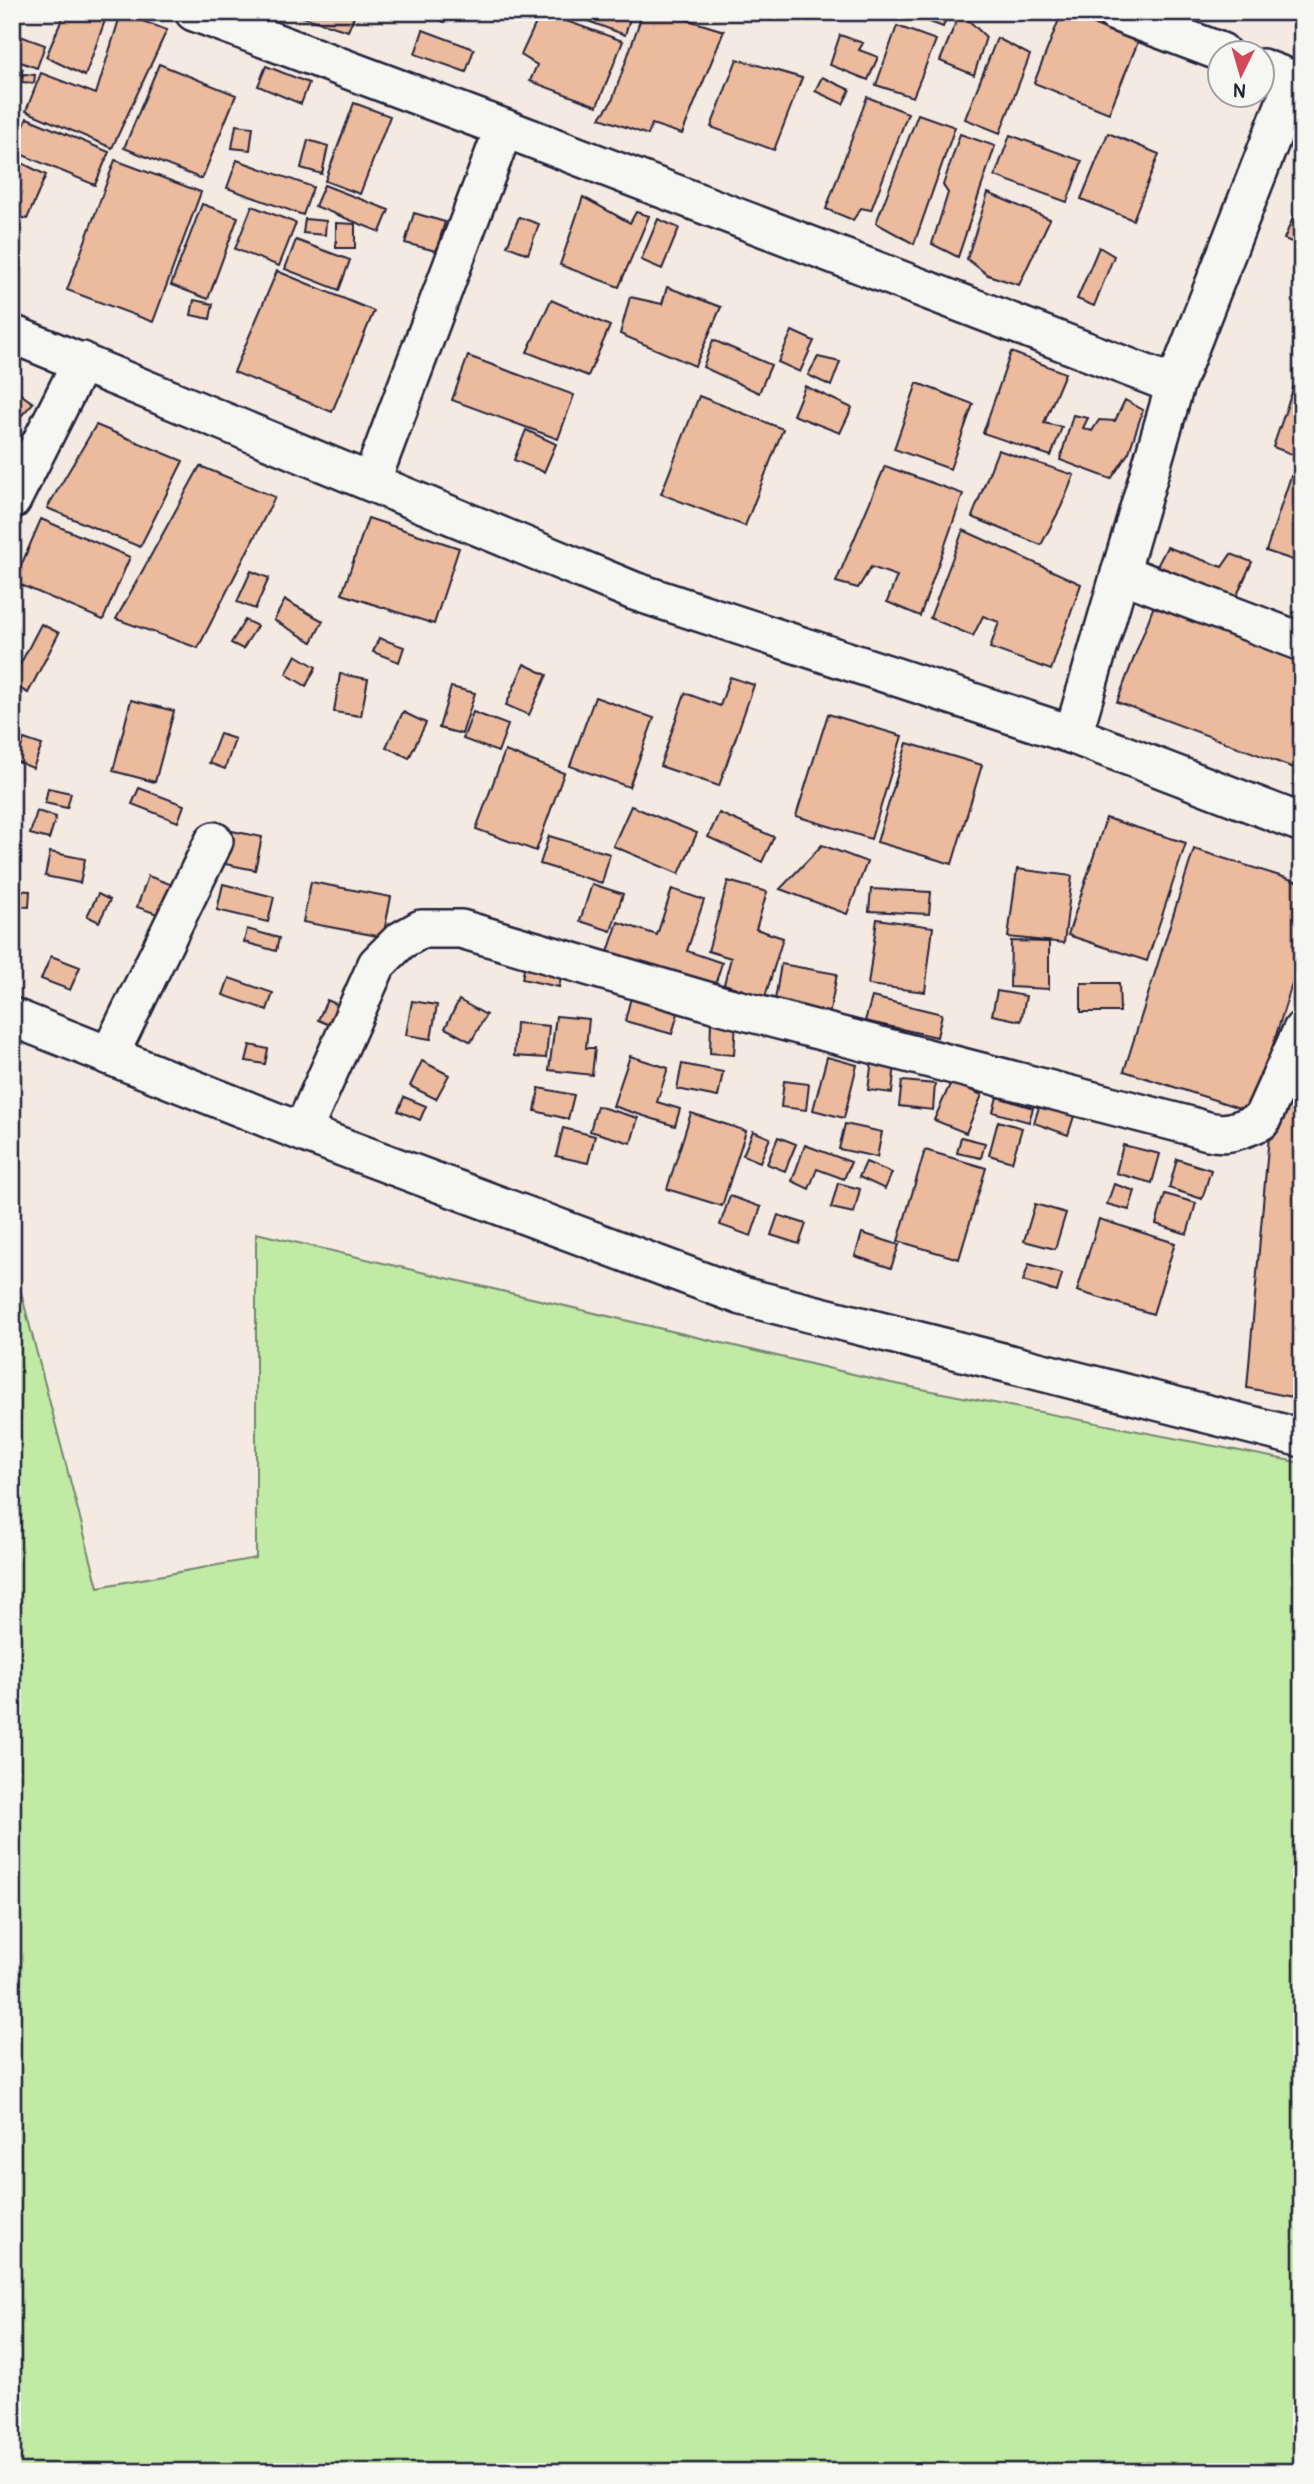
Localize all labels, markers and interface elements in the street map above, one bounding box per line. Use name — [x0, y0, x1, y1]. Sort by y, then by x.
north arrow — [1206, 38, 1276, 108]
text: N — [1232, 77, 1247, 102]

